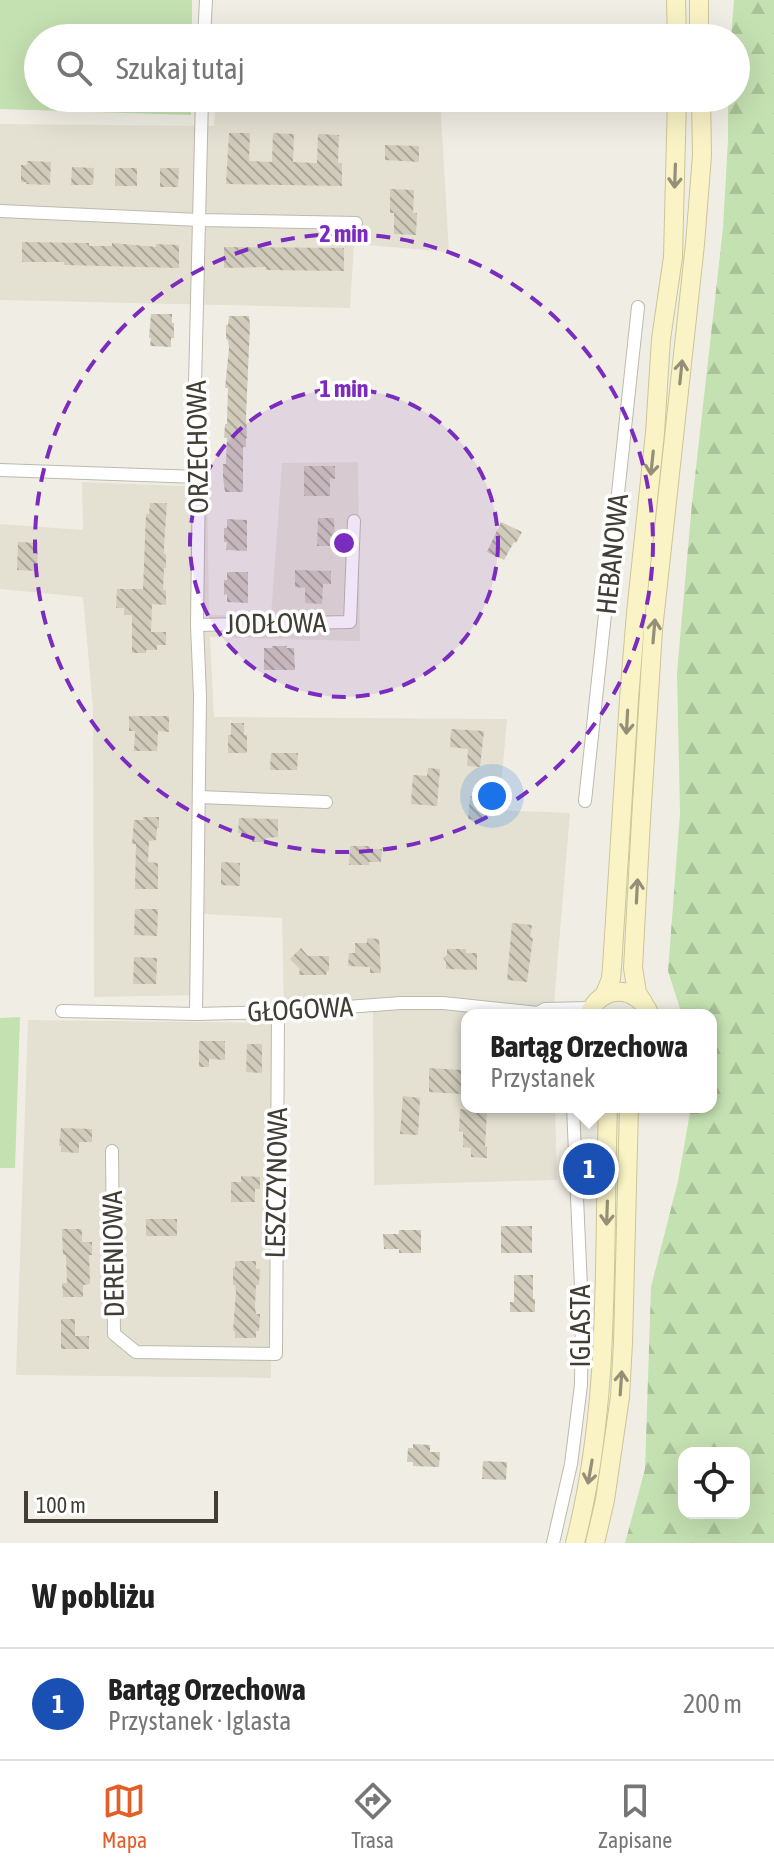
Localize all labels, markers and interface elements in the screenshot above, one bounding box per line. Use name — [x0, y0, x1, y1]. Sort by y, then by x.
search box — [24, 24, 750, 112]
icon: search — [52, 46, 96, 90]
text: Szukaj tutaj — [116, 51, 245, 85]
one-way arrow — [668, 162, 683, 189]
text: 2 min — [319, 220, 369, 247]
one-way arrow — [673, 360, 688, 386]
text: 1 min — [319, 375, 369, 402]
street label: ORZECHOWA — [180, 380, 214, 514]
one-way arrow — [644, 449, 659, 476]
street label: HEBANOWA — [590, 492, 634, 616]
centre of rings — [330, 529, 358, 557]
street label: JODŁOWA — [225, 606, 327, 640]
one-way arrow — [646, 618, 661, 645]
one-way arrow — [620, 708, 635, 734]
your location — [472, 776, 512, 816]
one-way arrow — [630, 878, 645, 905]
street label: GŁOGOWA — [246, 990, 354, 1028]
popup — [461, 1009, 717, 1113]
text: Bartąg Orzechowa — [490, 1029, 688, 1063]
text: Przystanek — [490, 1063, 595, 1093]
street label: LESZCZYNOWA — [259, 1107, 293, 1259]
pin: 1 — [563, 1139, 615, 1199]
street label: DERENIOWA — [96, 1190, 130, 1318]
one-way arrow — [599, 1199, 614, 1226]
street label: IGLASTA — [564, 1284, 596, 1368]
one-way arrow — [614, 1370, 629, 1397]
map controls — [678, 1447, 750, 1519]
button: locate — [678, 1447, 750, 1519]
one-way arrow — [582, 1459, 597, 1484]
scale bar — [24, 1487, 218, 1523]
text: 100 m — [36, 1492, 86, 1518]
text: W pobliżu — [32, 1576, 155, 1615]
text: Bartąg Orzechowa — [108, 1672, 306, 1706]
text: 1 — [52, 1689, 64, 1719]
text: 200 m — [683, 1689, 742, 1719]
text: Przystanek · Iglasta — [108, 1706, 291, 1736]
tab: Mapa — [102, 1779, 147, 1853]
tab: Trasa — [351, 1779, 395, 1853]
tab: Zapisane — [598, 1779, 672, 1853]

